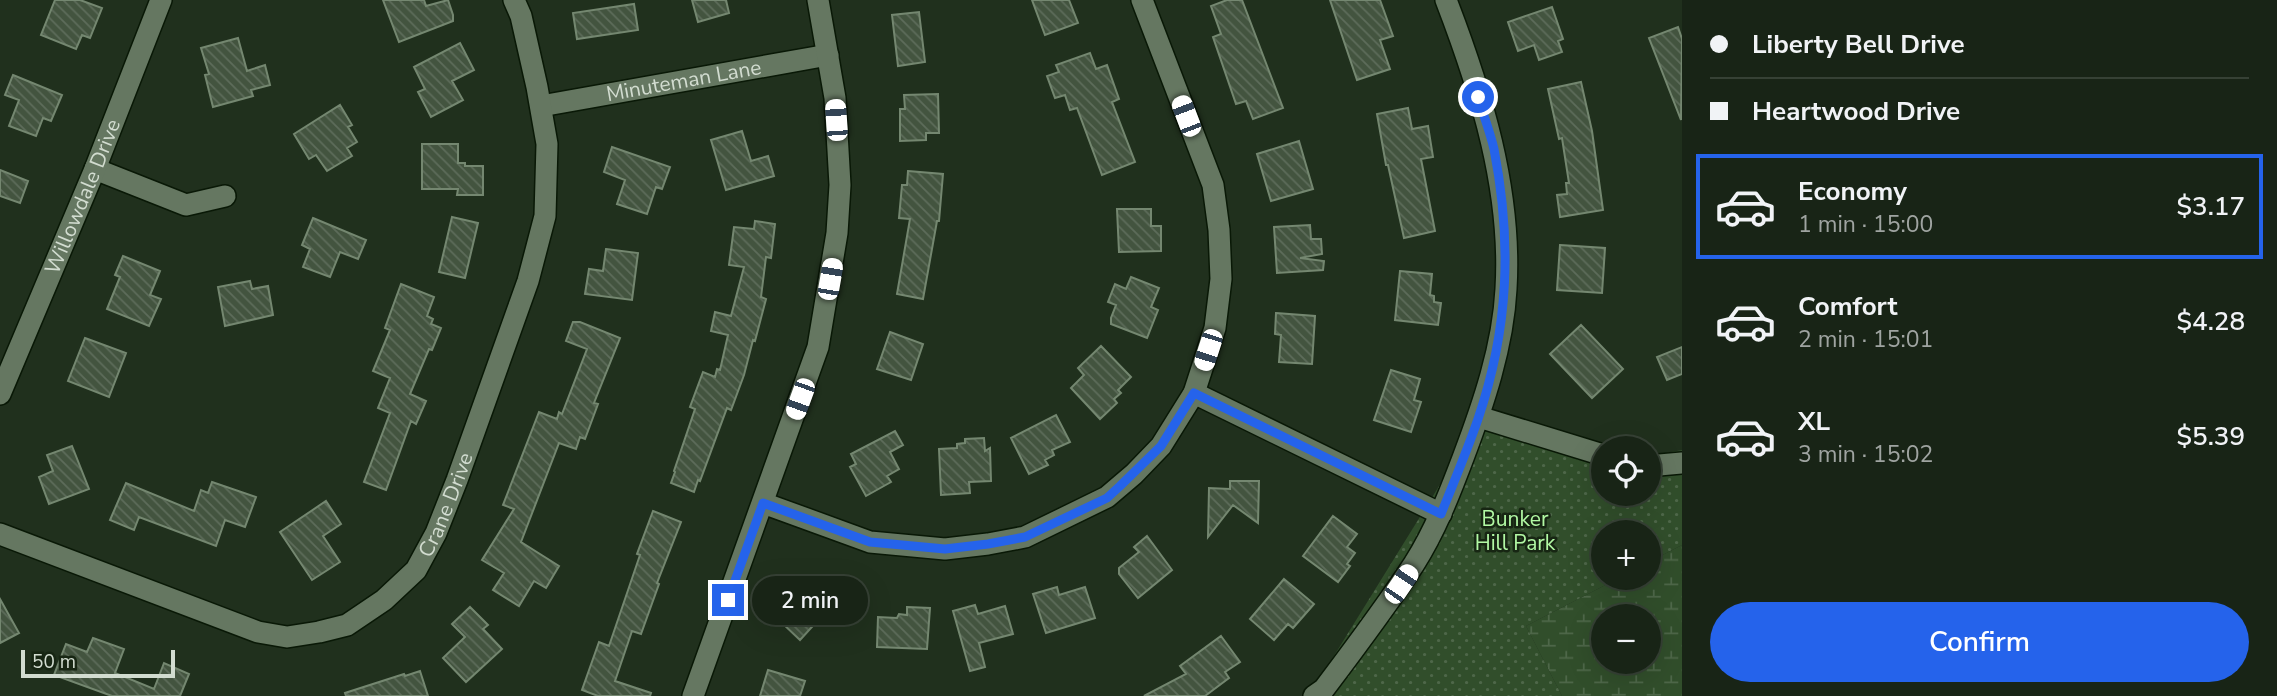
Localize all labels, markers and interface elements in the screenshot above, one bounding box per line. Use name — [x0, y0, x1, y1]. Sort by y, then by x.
text: Liberty Bell Drive — [1752, 27, 1965, 62]
street label: Minuteman Lane — [604, 53, 764, 108]
route start — [1462, 81, 1494, 113]
car — [1169, 93, 1204, 139]
text: Heartwood Drive — [1752, 94, 1960, 129]
car — [825, 98, 848, 142]
street label: Willowdale Drive — [38, 115, 127, 278]
text: Economy — [1798, 174, 1907, 209]
icon: car — [1714, 175, 1777, 238]
text: $3.17 — [2176, 189, 2245, 224]
text: 1 min · 15:00 — [1798, 209, 1933, 240]
car — [817, 256, 844, 302]
text: Comfort — [1798, 289, 1898, 324]
icon: car — [1714, 290, 1777, 353]
text: $4.28 — [2176, 304, 2245, 339]
text: 2 min · 15:01 — [1798, 324, 1933, 355]
car — [1192, 327, 1225, 373]
car — [783, 376, 818, 422]
text: XL — [1798, 404, 1830, 439]
icon: car — [1714, 405, 1777, 468]
text: $5.39 — [2176, 419, 2245, 454]
map controls — [1591, 436, 1661, 674]
button: locate — [1591, 436, 1661, 506]
text: 3 min · 15:02 — [1798, 439, 1933, 470]
street label: Crane Drive — [411, 449, 480, 562]
park label: Bunker Hill Park — [1475, 505, 1556, 557]
button: + — [1591, 520, 1661, 590]
car — [1381, 561, 1422, 607]
callout: 2 min — [752, 576, 868, 624]
route end — [712, 584, 744, 616]
text: 2 min — [781, 585, 839, 616]
button: Confirm — [1710, 602, 2249, 682]
button: − — [1591, 604, 1661, 674]
scale bar — [21, 647, 175, 679]
text: 50 m — [32, 649, 76, 675]

